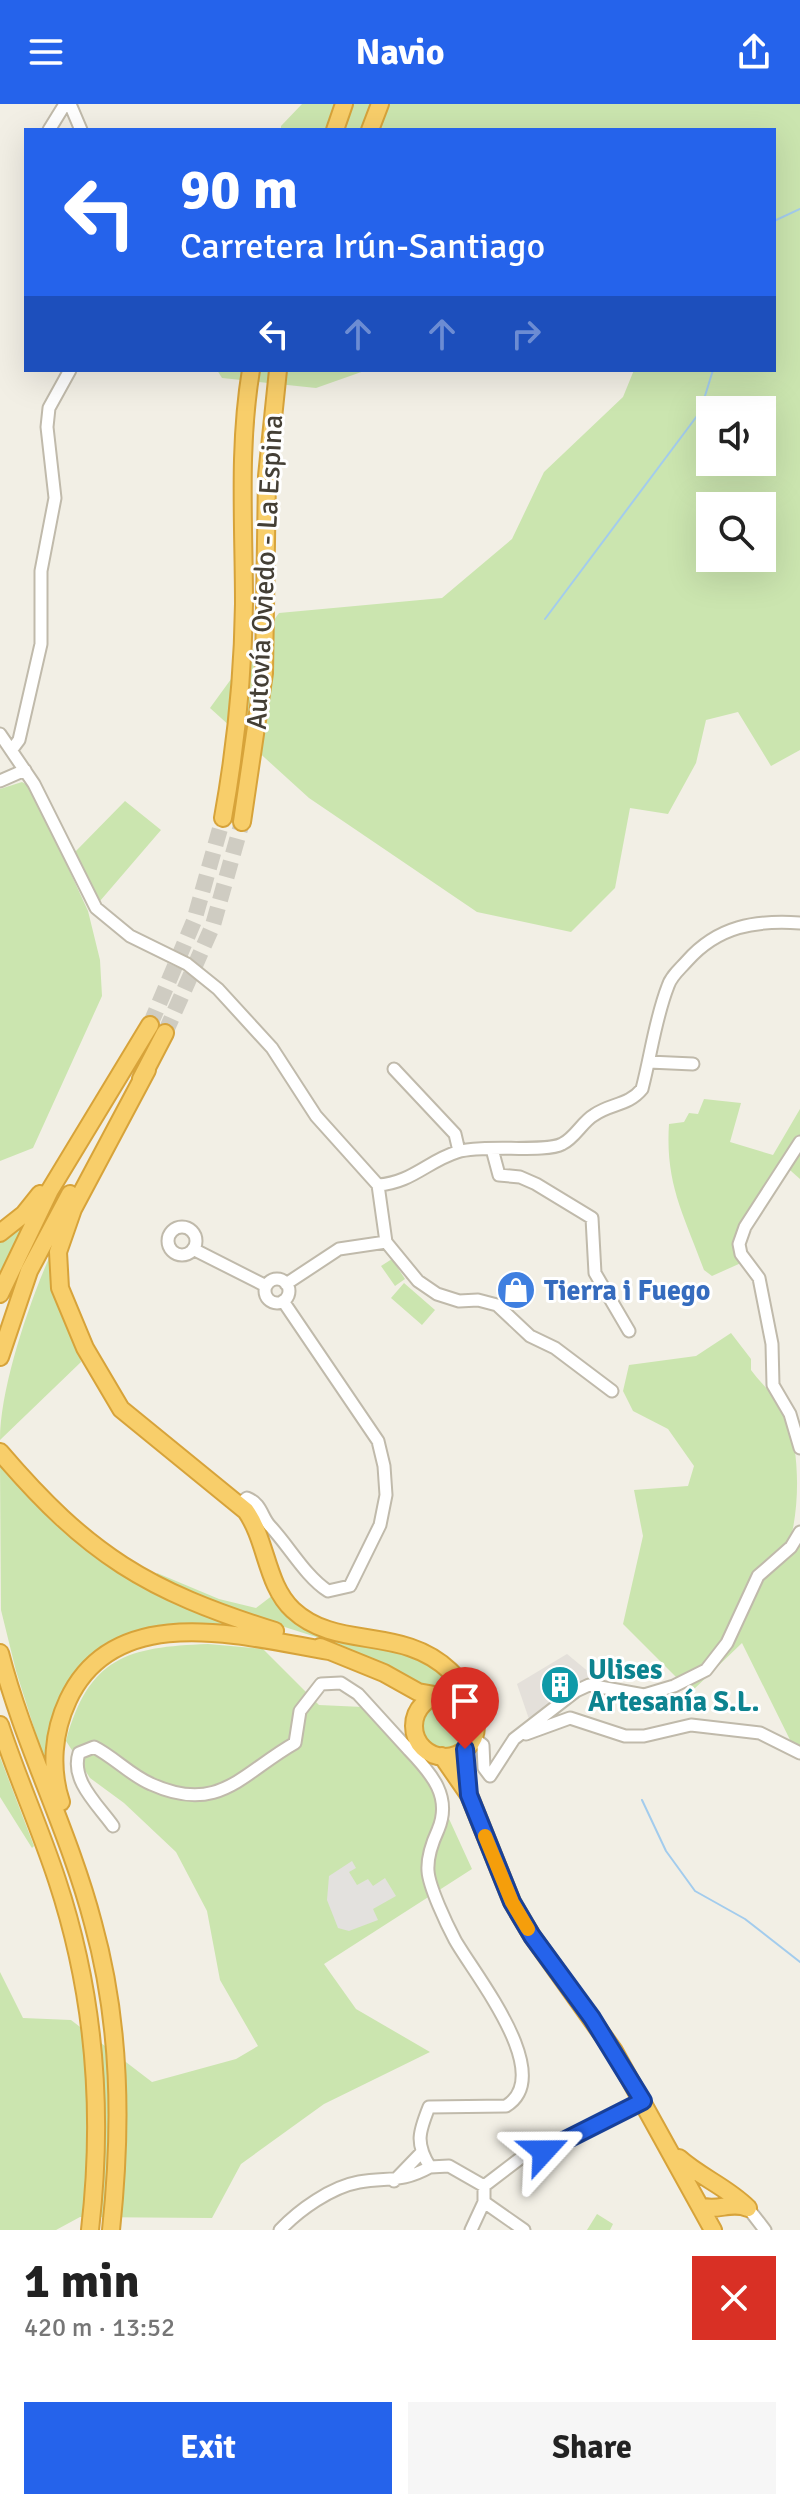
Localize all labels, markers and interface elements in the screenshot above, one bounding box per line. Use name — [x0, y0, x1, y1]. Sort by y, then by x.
icon: menu — [24, 30, 68, 74]
text: Navio — [356, 30, 444, 75]
icon: share — [732, 30, 776, 74]
text: 90 m — [180, 155, 298, 224]
icon: left — [48, 160, 152, 264]
text: Carretera Irún-Santiago — [180, 224, 545, 269]
icon: left — [252, 312, 296, 356]
icon: ahead — [336, 312, 380, 356]
icon: ahead — [420, 312, 464, 356]
icon: right — [504, 312, 548, 356]
map controls — [696, 396, 776, 572]
button: sound — [696, 396, 776, 476]
street label: Autovía Oviedo - La Espina — [240, 414, 290, 730]
button: search — [696, 492, 776, 572]
shop icon: Tierra i Fuego — [495, 1269, 537, 1311]
place label: Tierra i Fuego — [544, 1274, 710, 1308]
place label: Ulises Artesanía S.L. — [588, 1653, 759, 1719]
building icon: Ulises Artesanía S.L. — [539, 1664, 581, 1706]
pin — [431, 1667, 499, 1749]
icon: arrive — [443, 1679, 487, 1723]
position arrow — [502, 2109, 586, 2193]
text: 1 min — [24, 2252, 140, 2311]
button: close — [692, 2256, 776, 2340]
text: 420 m · 13:52 — [24, 2312, 175, 2344]
button: Exit — [24, 2402, 392, 2494]
button: Share — [408, 2402, 776, 2494]

